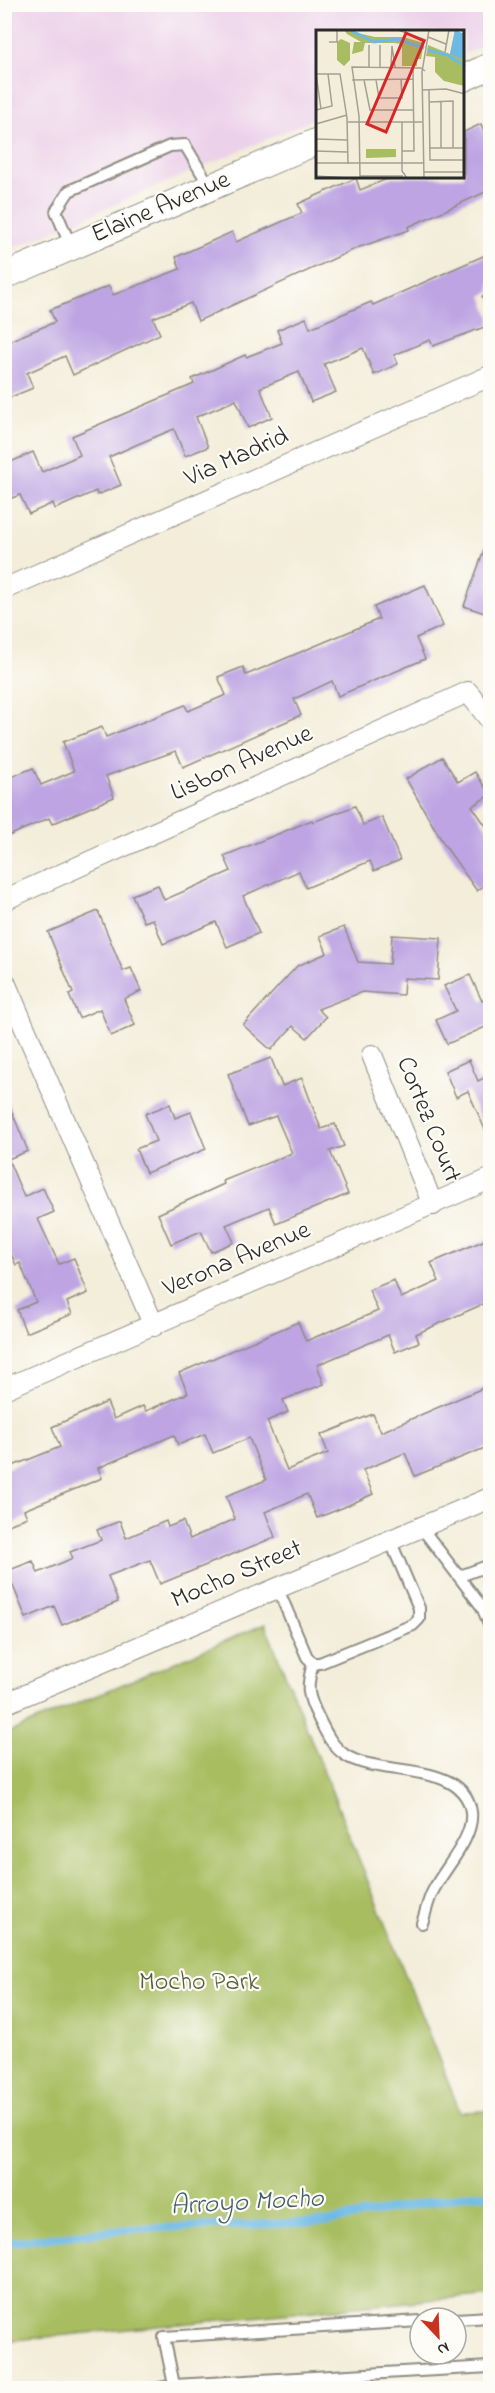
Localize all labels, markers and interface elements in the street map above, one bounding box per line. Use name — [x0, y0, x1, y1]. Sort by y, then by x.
inset map — [316, 30, 465, 178]
street label: Elaine Avenue — [86, 162, 237, 254]
street label: Via Madrid — [178, 418, 296, 498]
street label: Lisbon Avenue — [165, 716, 319, 812]
street label: Cortez Court — [385, 1051, 471, 1189]
street label: Verona Avenue — [157, 1212, 317, 1308]
street label: Mocho Street — [166, 1530, 309, 1620]
park label: Mocho Park — [139, 1964, 260, 2002]
water label: Arroyo Mocho — [169, 2179, 326, 2226]
north arrow — [408, 2306, 468, 2366]
text: N — [433, 2335, 453, 2361]

